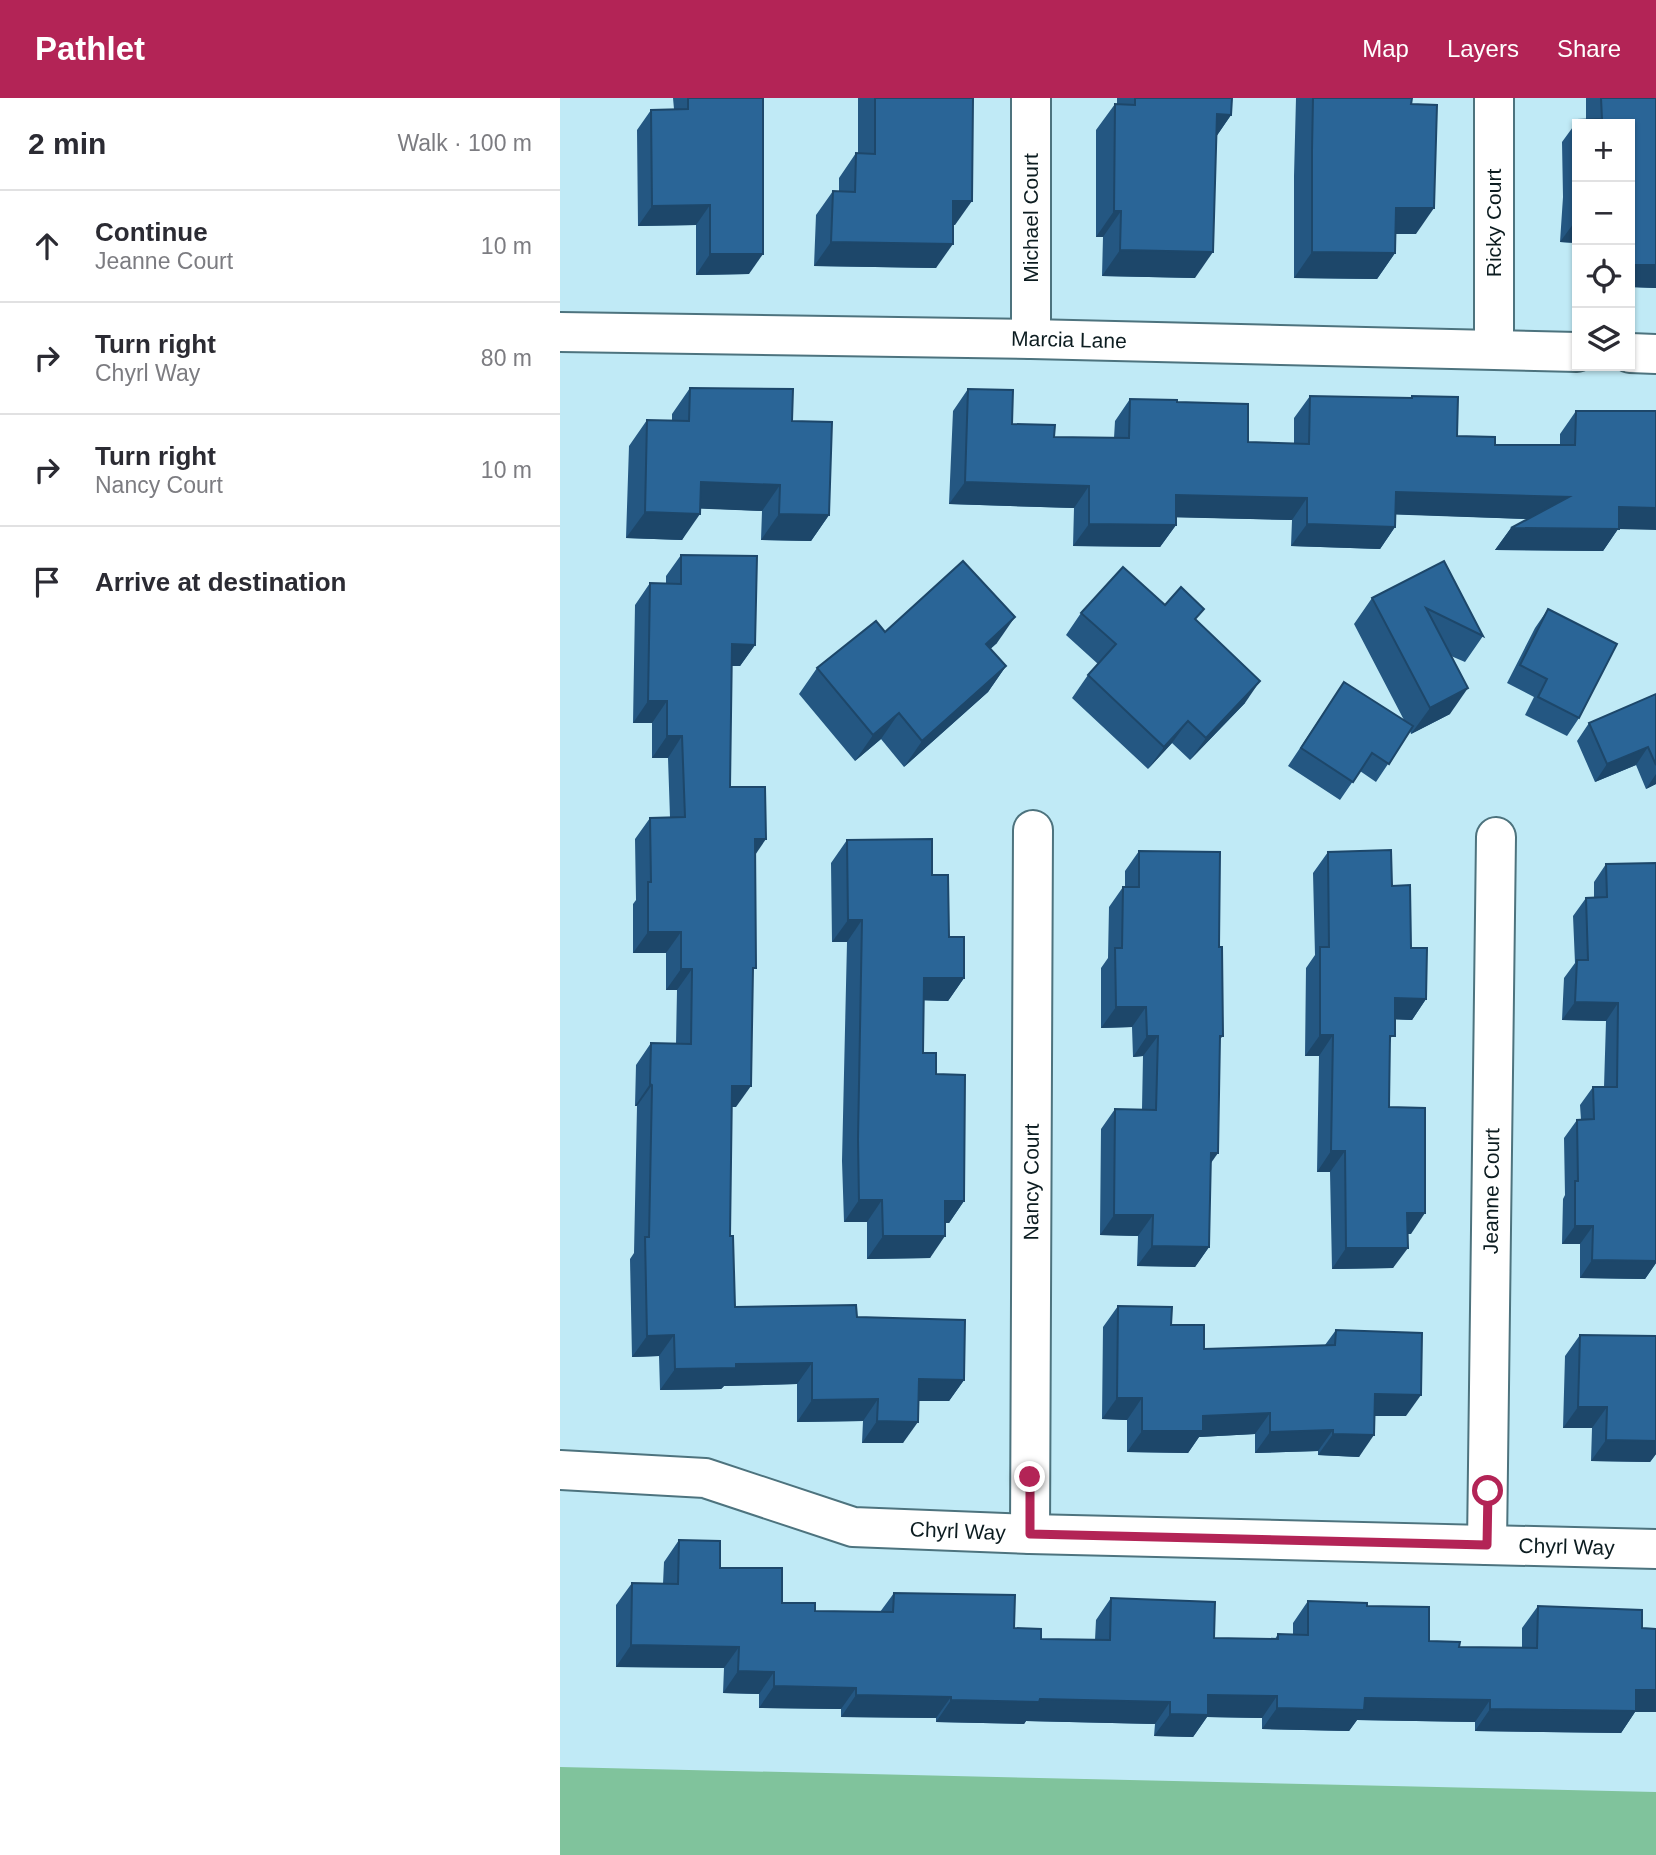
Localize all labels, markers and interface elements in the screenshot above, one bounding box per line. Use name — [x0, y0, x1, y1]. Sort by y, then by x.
text: Pathlet — [35, 30, 145, 67]
text: Map — [1362, 35, 1409, 62]
text: Layers — [1447, 35, 1519, 62]
text: Share — [1557, 35, 1621, 62]
map controls — [1572, 119, 1635, 371]
button: + — [1572, 119, 1635, 182]
text: 2 min — [28, 127, 106, 160]
text: Walk · 100 m — [397, 130, 532, 156]
street label: Michael Court — [1019, 153, 1042, 283]
street label: Ricky Court — [1482, 169, 1505, 277]
button: − — [1572, 182, 1635, 245]
text: Continue — [95, 217, 208, 247]
icon: ahead — [28, 227, 66, 265]
text: 10 m — [481, 233, 532, 259]
button: locate — [1572, 245, 1635, 308]
text: Jeanne Court — [95, 248, 233, 274]
button: layers — [1572, 308, 1635, 371]
street label: Marcia Lane — [1011, 327, 1127, 352]
text: Turn right — [95, 329, 216, 359]
icon: right — [28, 339, 66, 377]
text: 80 m — [481, 345, 532, 371]
text: Chyrl Way — [95, 360, 200, 386]
text: Turn right — [95, 441, 216, 471]
icon: right — [28, 451, 66, 489]
text: 10 m — [481, 457, 532, 483]
text: Nancy Court — [95, 472, 223, 498]
icon: arrive — [28, 563, 66, 601]
text: Arrive at destination — [95, 567, 346, 597]
street label: Nancy Court — [1019, 1123, 1043, 1240]
street label: Jeanne Court — [1479, 1128, 1503, 1254]
route end — [1014, 1461, 1045, 1492]
route start — [1472, 1475, 1503, 1506]
street label: Chyrl Way — [909, 1517, 1007, 1544]
street label: Chyrl Way — [1518, 1534, 1615, 1559]

